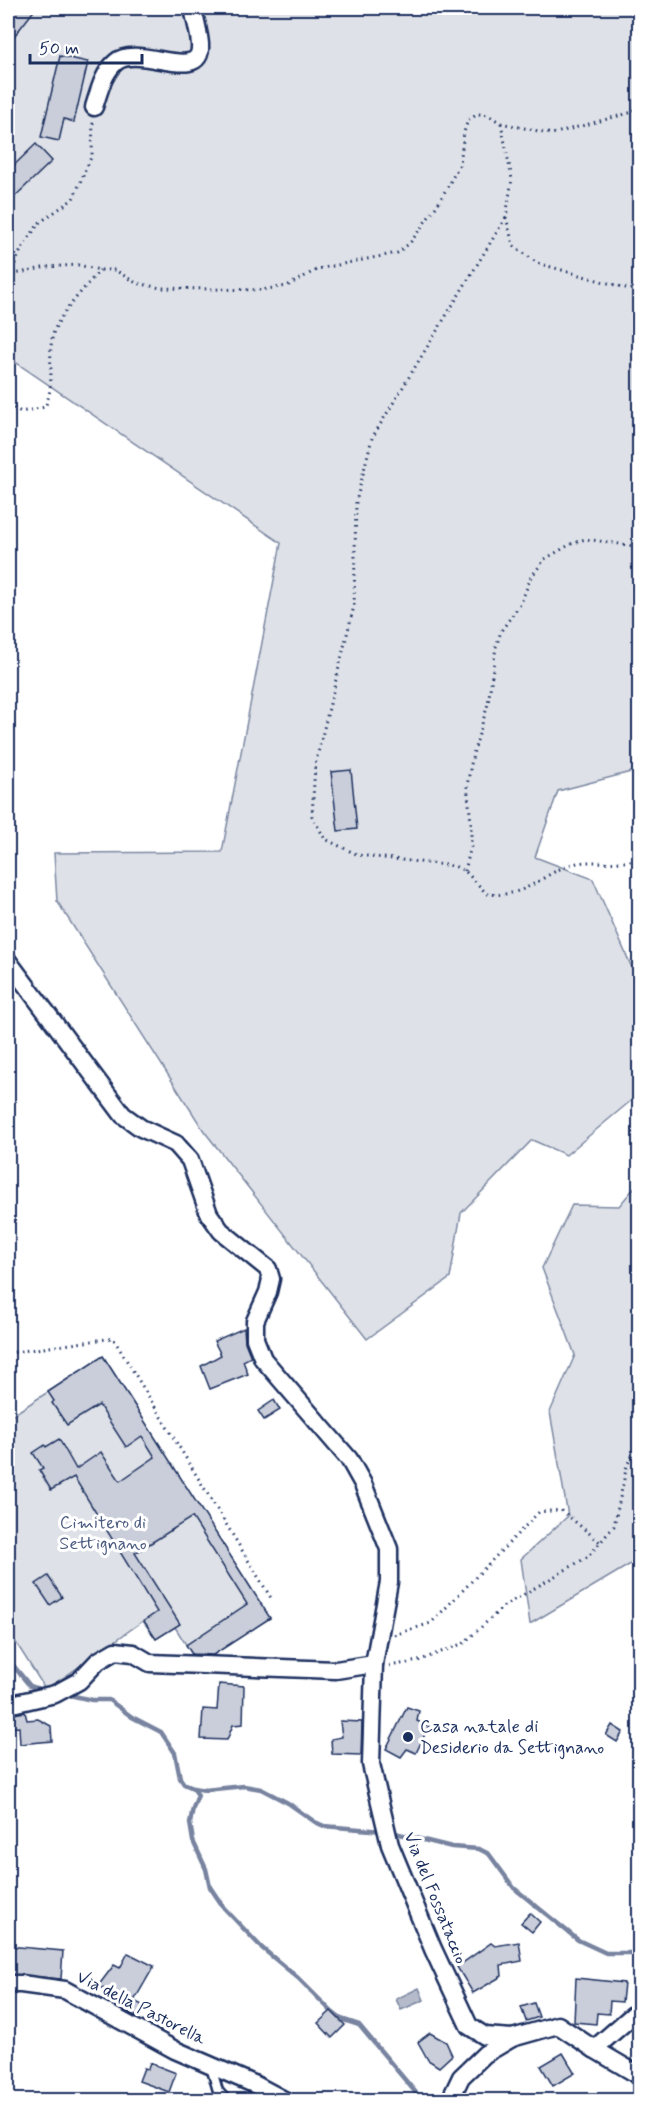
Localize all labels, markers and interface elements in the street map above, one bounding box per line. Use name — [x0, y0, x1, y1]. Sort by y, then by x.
scale bar — [30, 27, 142, 65]
text: 50 m — [39, 37, 79, 61]
park label: Cimitero di Settignano — [59, 1511, 147, 1556]
place label: Casa natale di Desiderio da Settignano — [420, 1715, 604, 1760]
marker: Casa natale di Desiderio da Settignano — [401, 1730, 415, 1744]
street label: Via del Fossataccio — [398, 1828, 472, 1968]
street label: Via della Pastorella — [72, 1965, 210, 2051]

